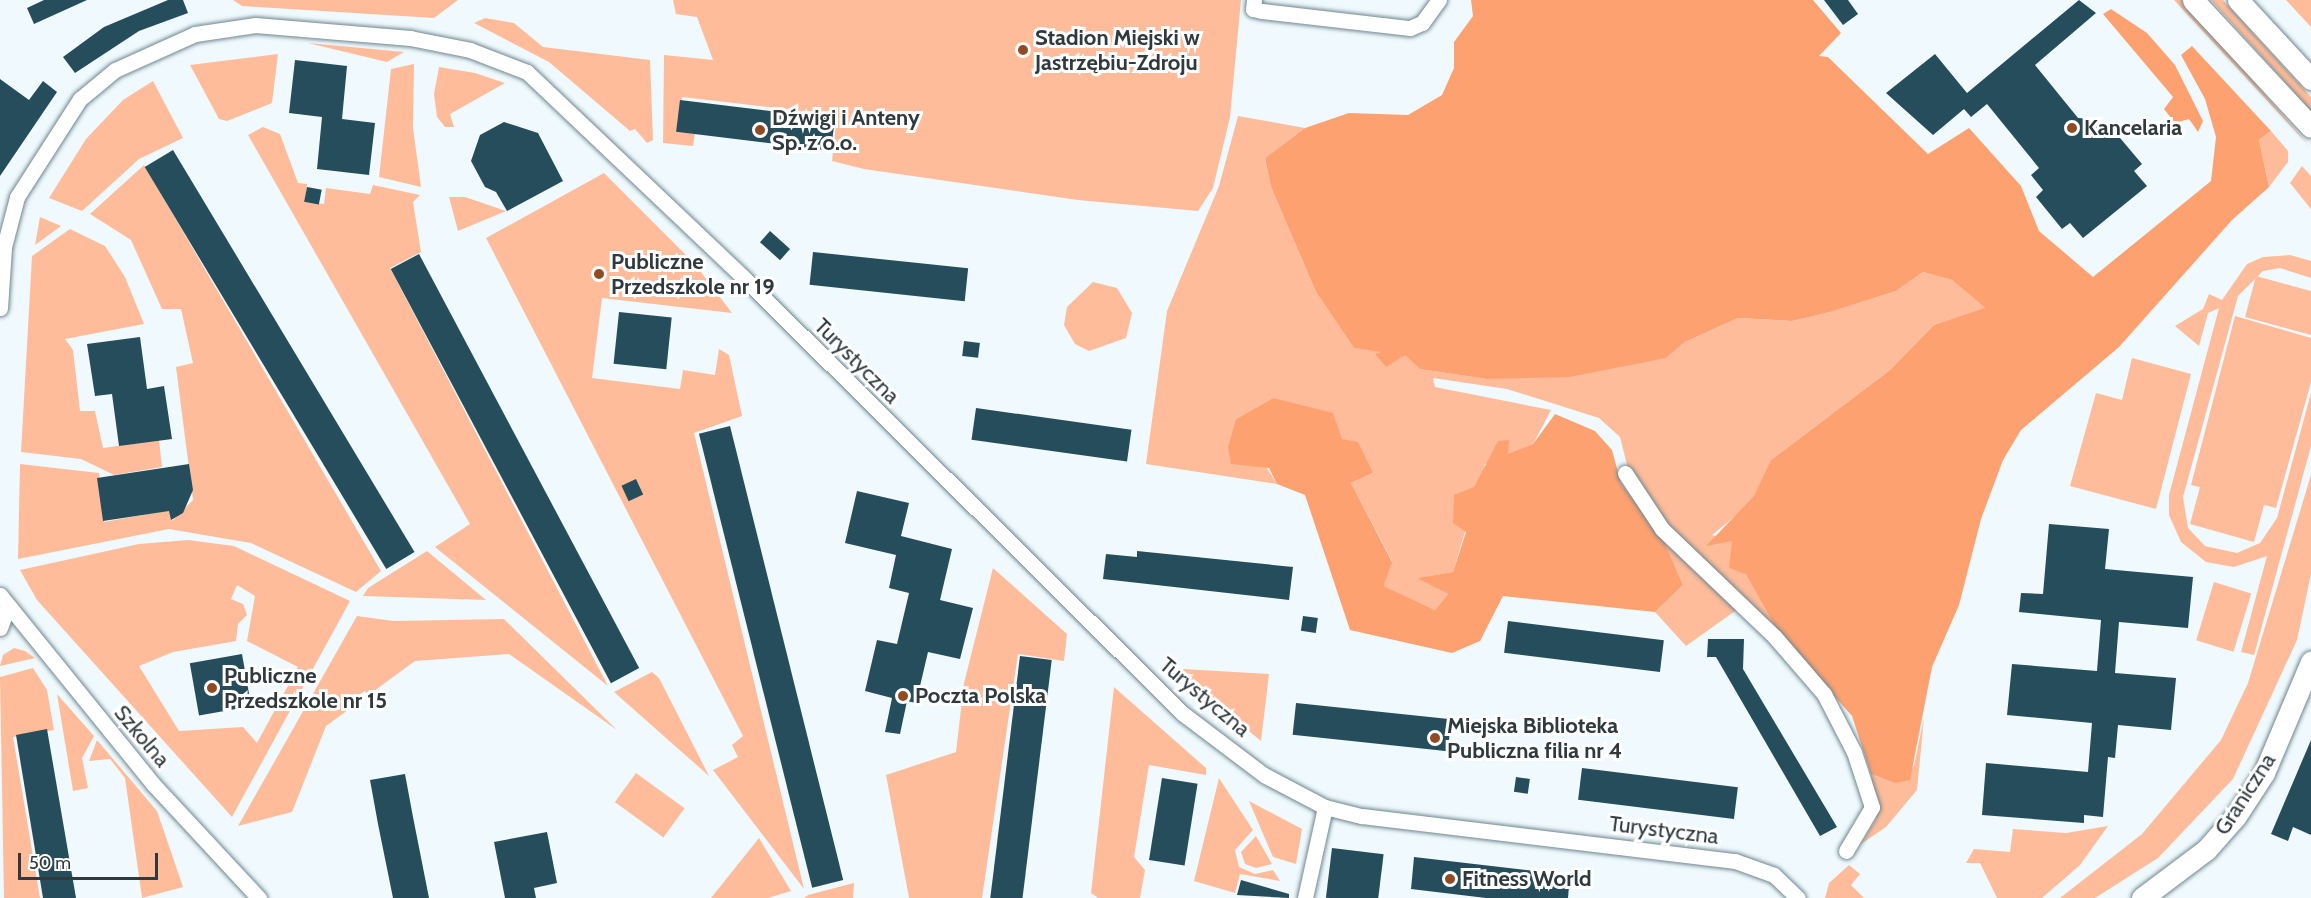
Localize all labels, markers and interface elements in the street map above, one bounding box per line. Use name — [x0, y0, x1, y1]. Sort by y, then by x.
place label: Stadion Miejski w Jastrzębiu-Zdroju — [1035, 24, 1200, 76]
marker: Stadion Miejski w Jastrzębiu-Zdroju — [1016, 43, 1030, 57]
place label: Dźwigi i Anteny Sp. z o.o. — [772, 104, 920, 156]
place label: Kancelaria — [2084, 115, 2182, 141]
marker: Kancelaria — [2065, 121, 2079, 135]
marker: Dźwigi i Anteny Sp. z o.o. — [753, 123, 767, 137]
place label: Publiczne Przedszkole nr 19 — [611, 248, 775, 300]
marker: Publiczne Przedszkole nr 19 — [592, 267, 606, 281]
street label: Turystyczna — [809, 313, 905, 409]
street label: Turystyczna — [1154, 652, 1256, 742]
place label: Publiczne Przedszkole nr 15 — [224, 662, 387, 714]
marker: Publiczne Przedszkole nr 15 — [205, 681, 219, 695]
place label: Poczta Polska — [915, 683, 1046, 709]
marker: Poczta Polska — [896, 689, 910, 703]
street label: Szkolna — [109, 700, 175, 772]
place label: Miejska Biblioteka Publiczna filia nr 4 — [1447, 712, 1622, 764]
marker: Miejska Biblioteka Publiczna filia nr 4 — [1428, 731, 1442, 745]
street label: Graniczna — [2209, 748, 2281, 840]
street label: Turystyczna — [1608, 810, 1720, 850]
scale bar — [21, 841, 160, 879]
text: 50 m — [29, 852, 71, 874]
place label: Fitness World — [1462, 866, 1592, 892]
marker: Fitness World — [1443, 872, 1457, 886]

